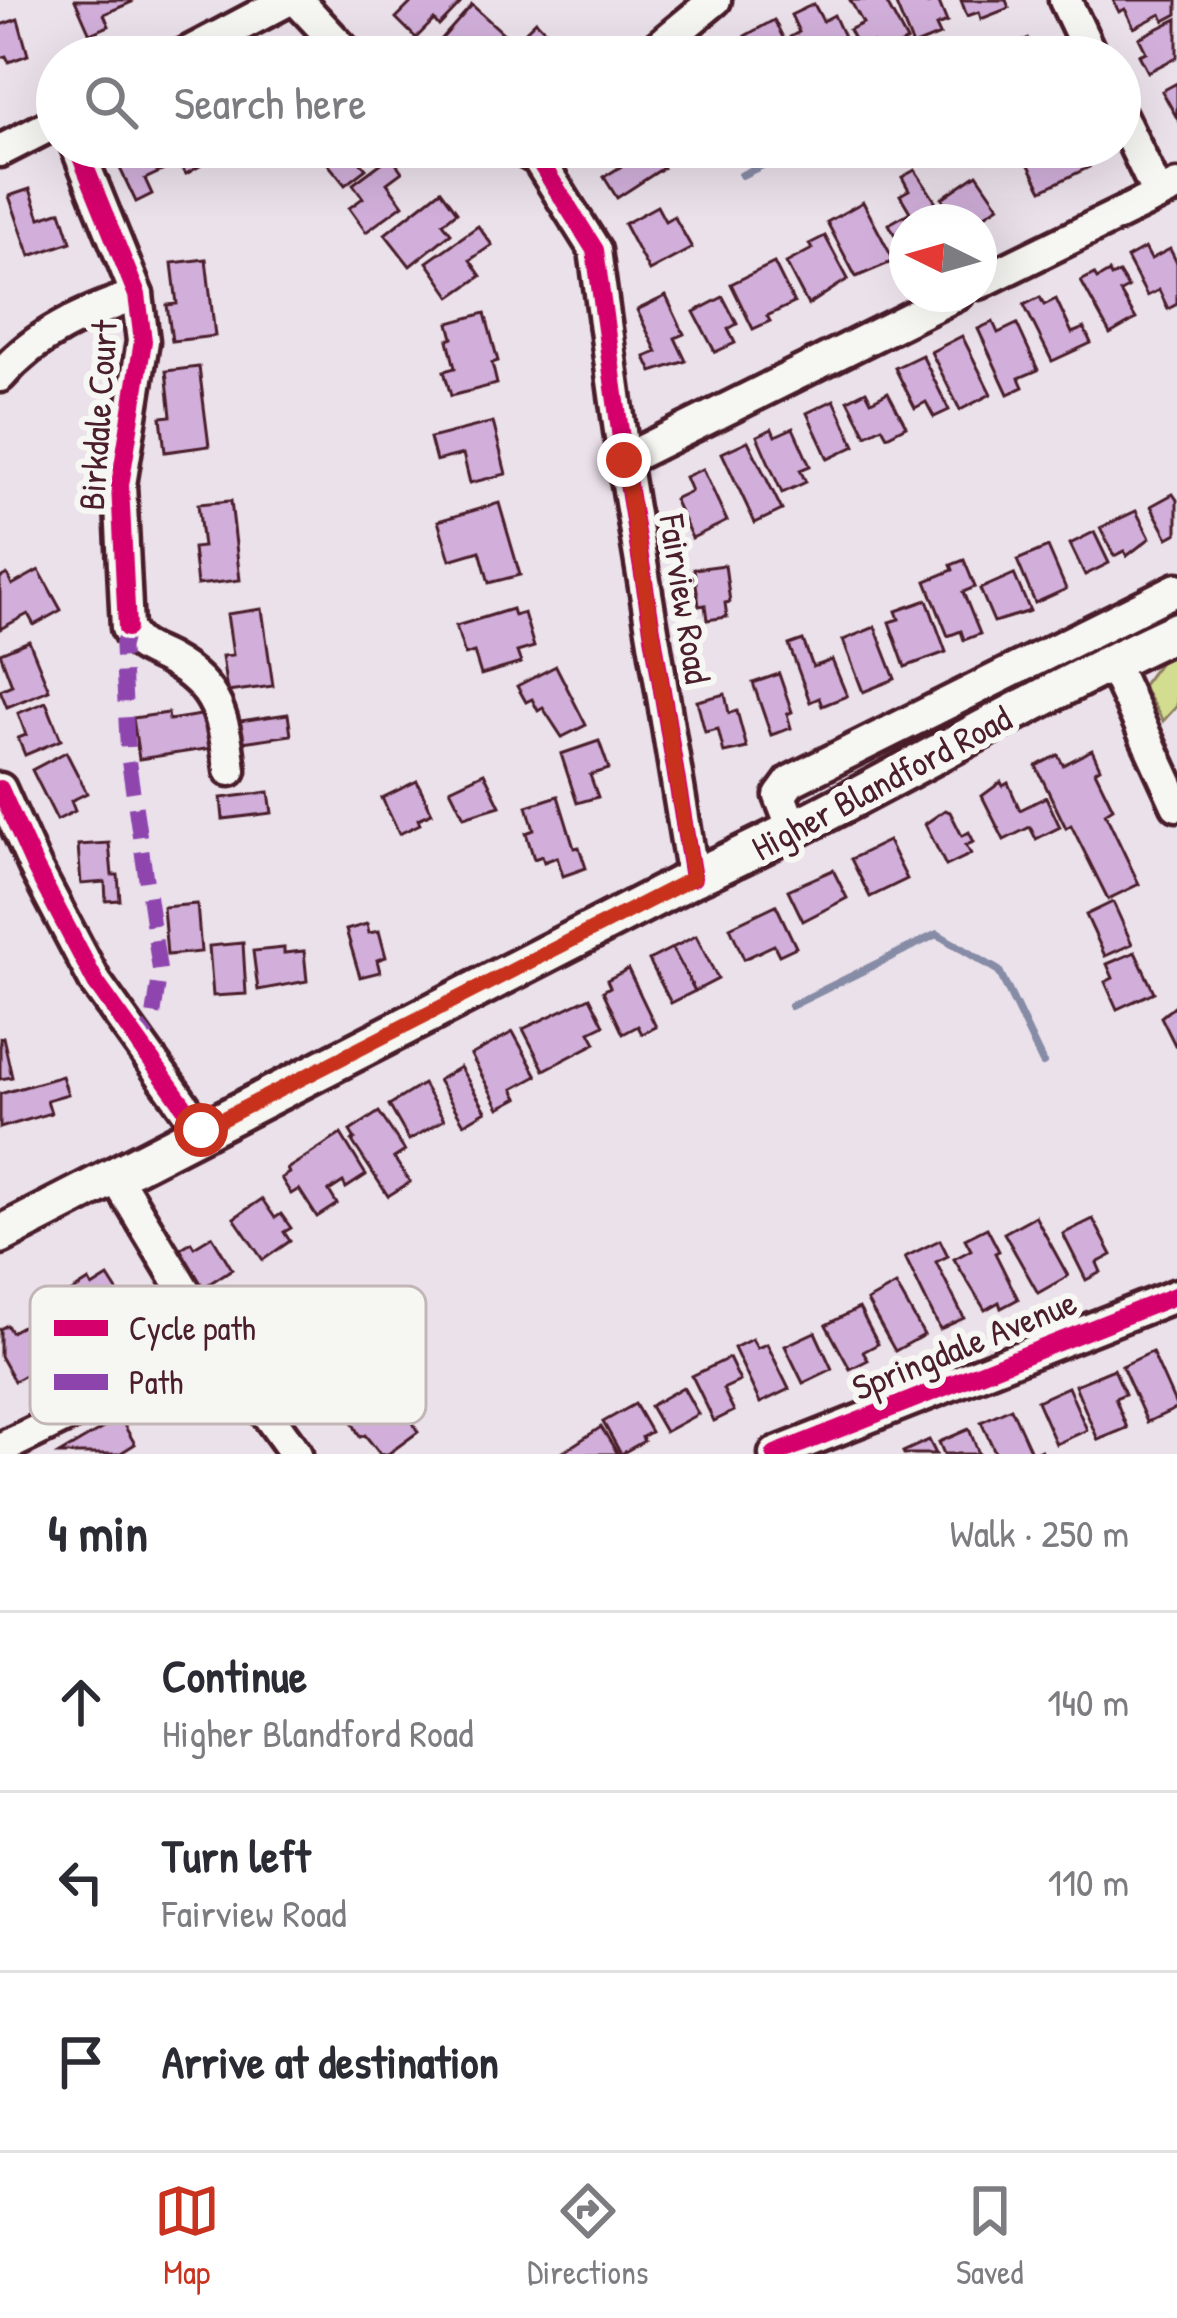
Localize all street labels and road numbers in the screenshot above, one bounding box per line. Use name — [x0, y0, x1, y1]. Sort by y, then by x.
street label: Birkdale Court — [66, 318, 128, 512]
street label: Fairview Road — [648, 510, 724, 687]
street label: Higher Blandford Road — [743, 693, 1019, 871]
street label: Springdale Avenue — [845, 1277, 1083, 1411]

